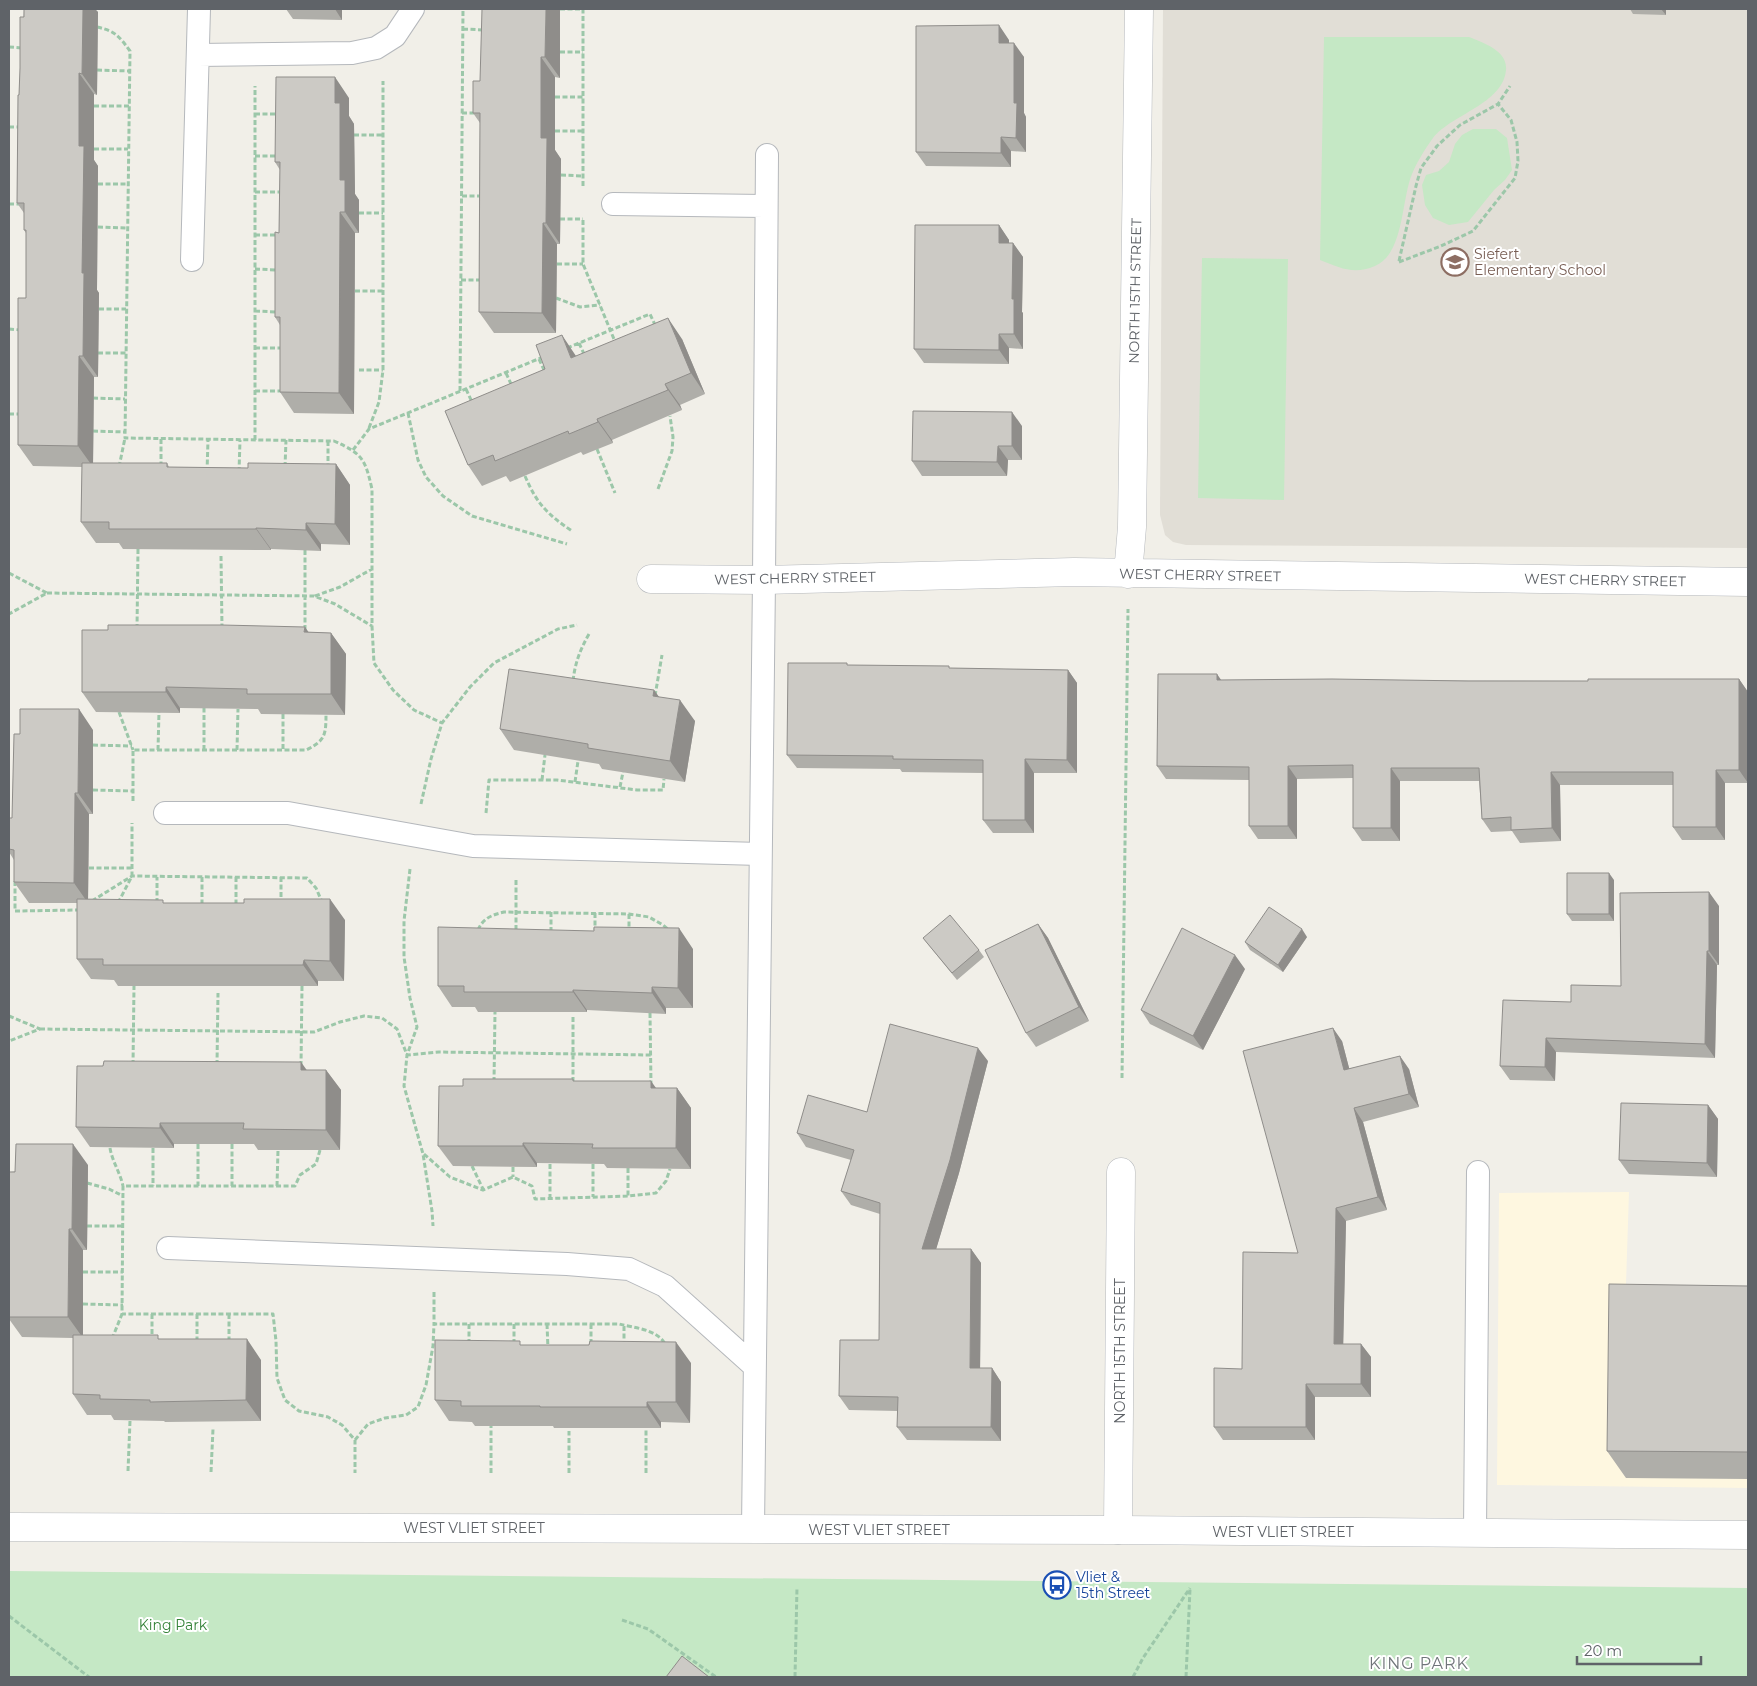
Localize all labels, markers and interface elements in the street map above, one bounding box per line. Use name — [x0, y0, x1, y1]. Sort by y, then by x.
street label: NORTH 15TH STREET — [1125, 218, 1145, 364]
place label: Siefert Elementary School — [1474, 245, 1606, 279]
school or university icon: Siefert Elementary School — [1440, 247, 1470, 277]
street label: WEST CHERRY STREET — [1119, 565, 1281, 585]
street label: WEST CHERRY STREET — [714, 568, 876, 588]
street label: WEST CHERRY STREET — [1524, 570, 1686, 590]
street label: NORTH 15TH STREET — [1111, 1278, 1129, 1424]
street label: WEST VLIET STREET — [403, 1519, 545, 1537]
street label: WEST VLIET STREET — [808, 1521, 950, 1539]
street label: WEST VLIET STREET — [1212, 1523, 1354, 1541]
place label: Vliet & 15th Street — [1076, 1568, 1150, 1602]
bus stop icon: Vliet & 15th Street — [1042, 1570, 1072, 1600]
park label: King Park — [139, 1616, 208, 1634]
scale bar — [1577, 1634, 1701, 1666]
text: 20 m — [1584, 1641, 1622, 1660]
district label: KING PARK — [1369, 1654, 1469, 1673]

